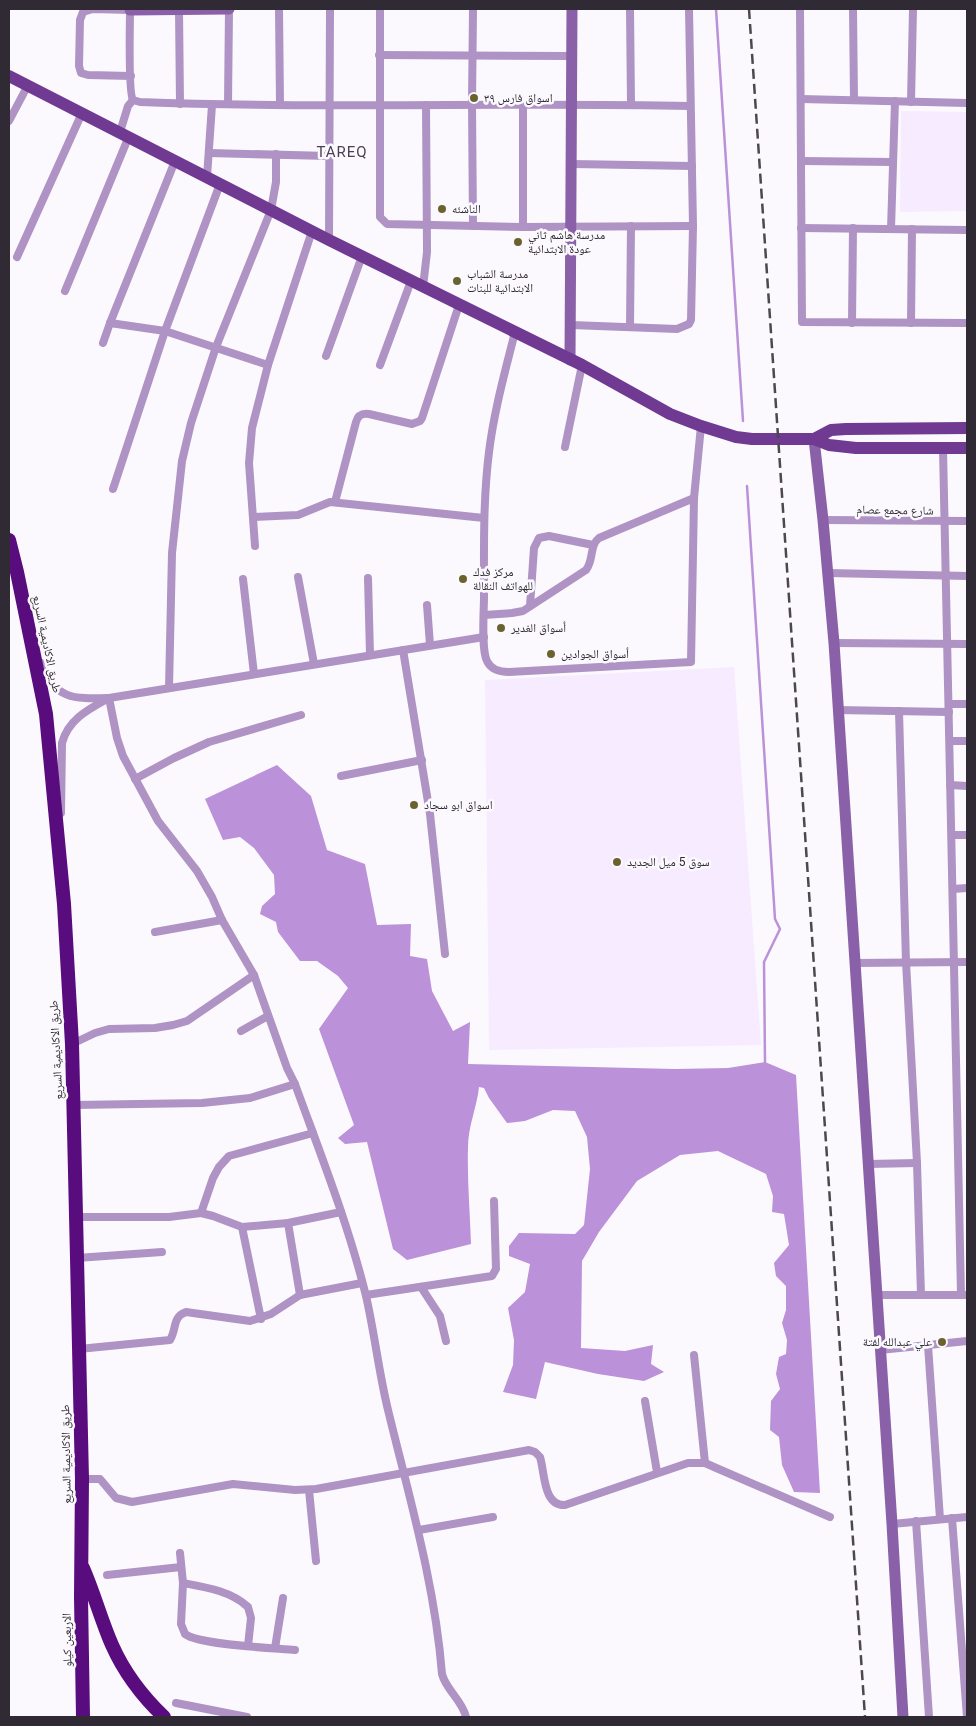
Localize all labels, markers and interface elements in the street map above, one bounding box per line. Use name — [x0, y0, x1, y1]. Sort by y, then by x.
place label: اسواق فارس ٣٩ — [484, 91, 553, 105]
marker: اسواق فارس ٣٩ — [468, 92, 480, 104]
district label: TAREQ — [316, 143, 368, 161]
place label: الناشئه — [452, 202, 481, 216]
marker: الناشئه — [436, 203, 448, 215]
place label: مدرسة هاشم ثاني عودة الابتدائية — [528, 228, 605, 256]
marker: مدرسة هاشم ثاني عودة الابتدائية — [512, 236, 524, 248]
place label: مدرسة الشباب الابتدائية للبنات — [467, 267, 533, 295]
marker: مدرسة الشباب الابتدائية للبنات — [451, 275, 463, 287]
street label: شارع مجمع عصام — [856, 502, 934, 519]
place label: مركز فدك للهواتف النقالة — [473, 565, 533, 593]
marker: مركز فدك للهواتف النقالة — [457, 573, 469, 585]
street label: طريق الاكاديمية السريع — [30, 594, 64, 694]
place label: أسواق الغدير — [510, 621, 566, 635]
marker: أسواق الغدير — [495, 622, 507, 634]
place label: أسواق الجوادين — [561, 647, 629, 661]
marker: أسواق الجوادين — [545, 648, 557, 660]
place label: اسواق ابو سجاد — [424, 798, 493, 812]
marker: اسواق ابو سجاد — [408, 799, 420, 811]
place label: سوق 5 ميل الجديد — [627, 855, 710, 869]
marker: سوق 5 ميل الجديد — [611, 856, 623, 868]
street label: طريق الاكاديمية السريع — [46, 1000, 66, 1100]
place label: علي عبدالله لفتة — [863, 1335, 932, 1352]
marker: علي عبدالله لفتة — [936, 1336, 948, 1348]
street label: طريق الاكاديمية السريع — [58, 1404, 74, 1504]
street label: الاربعين كيلو — [60, 1613, 75, 1667]

